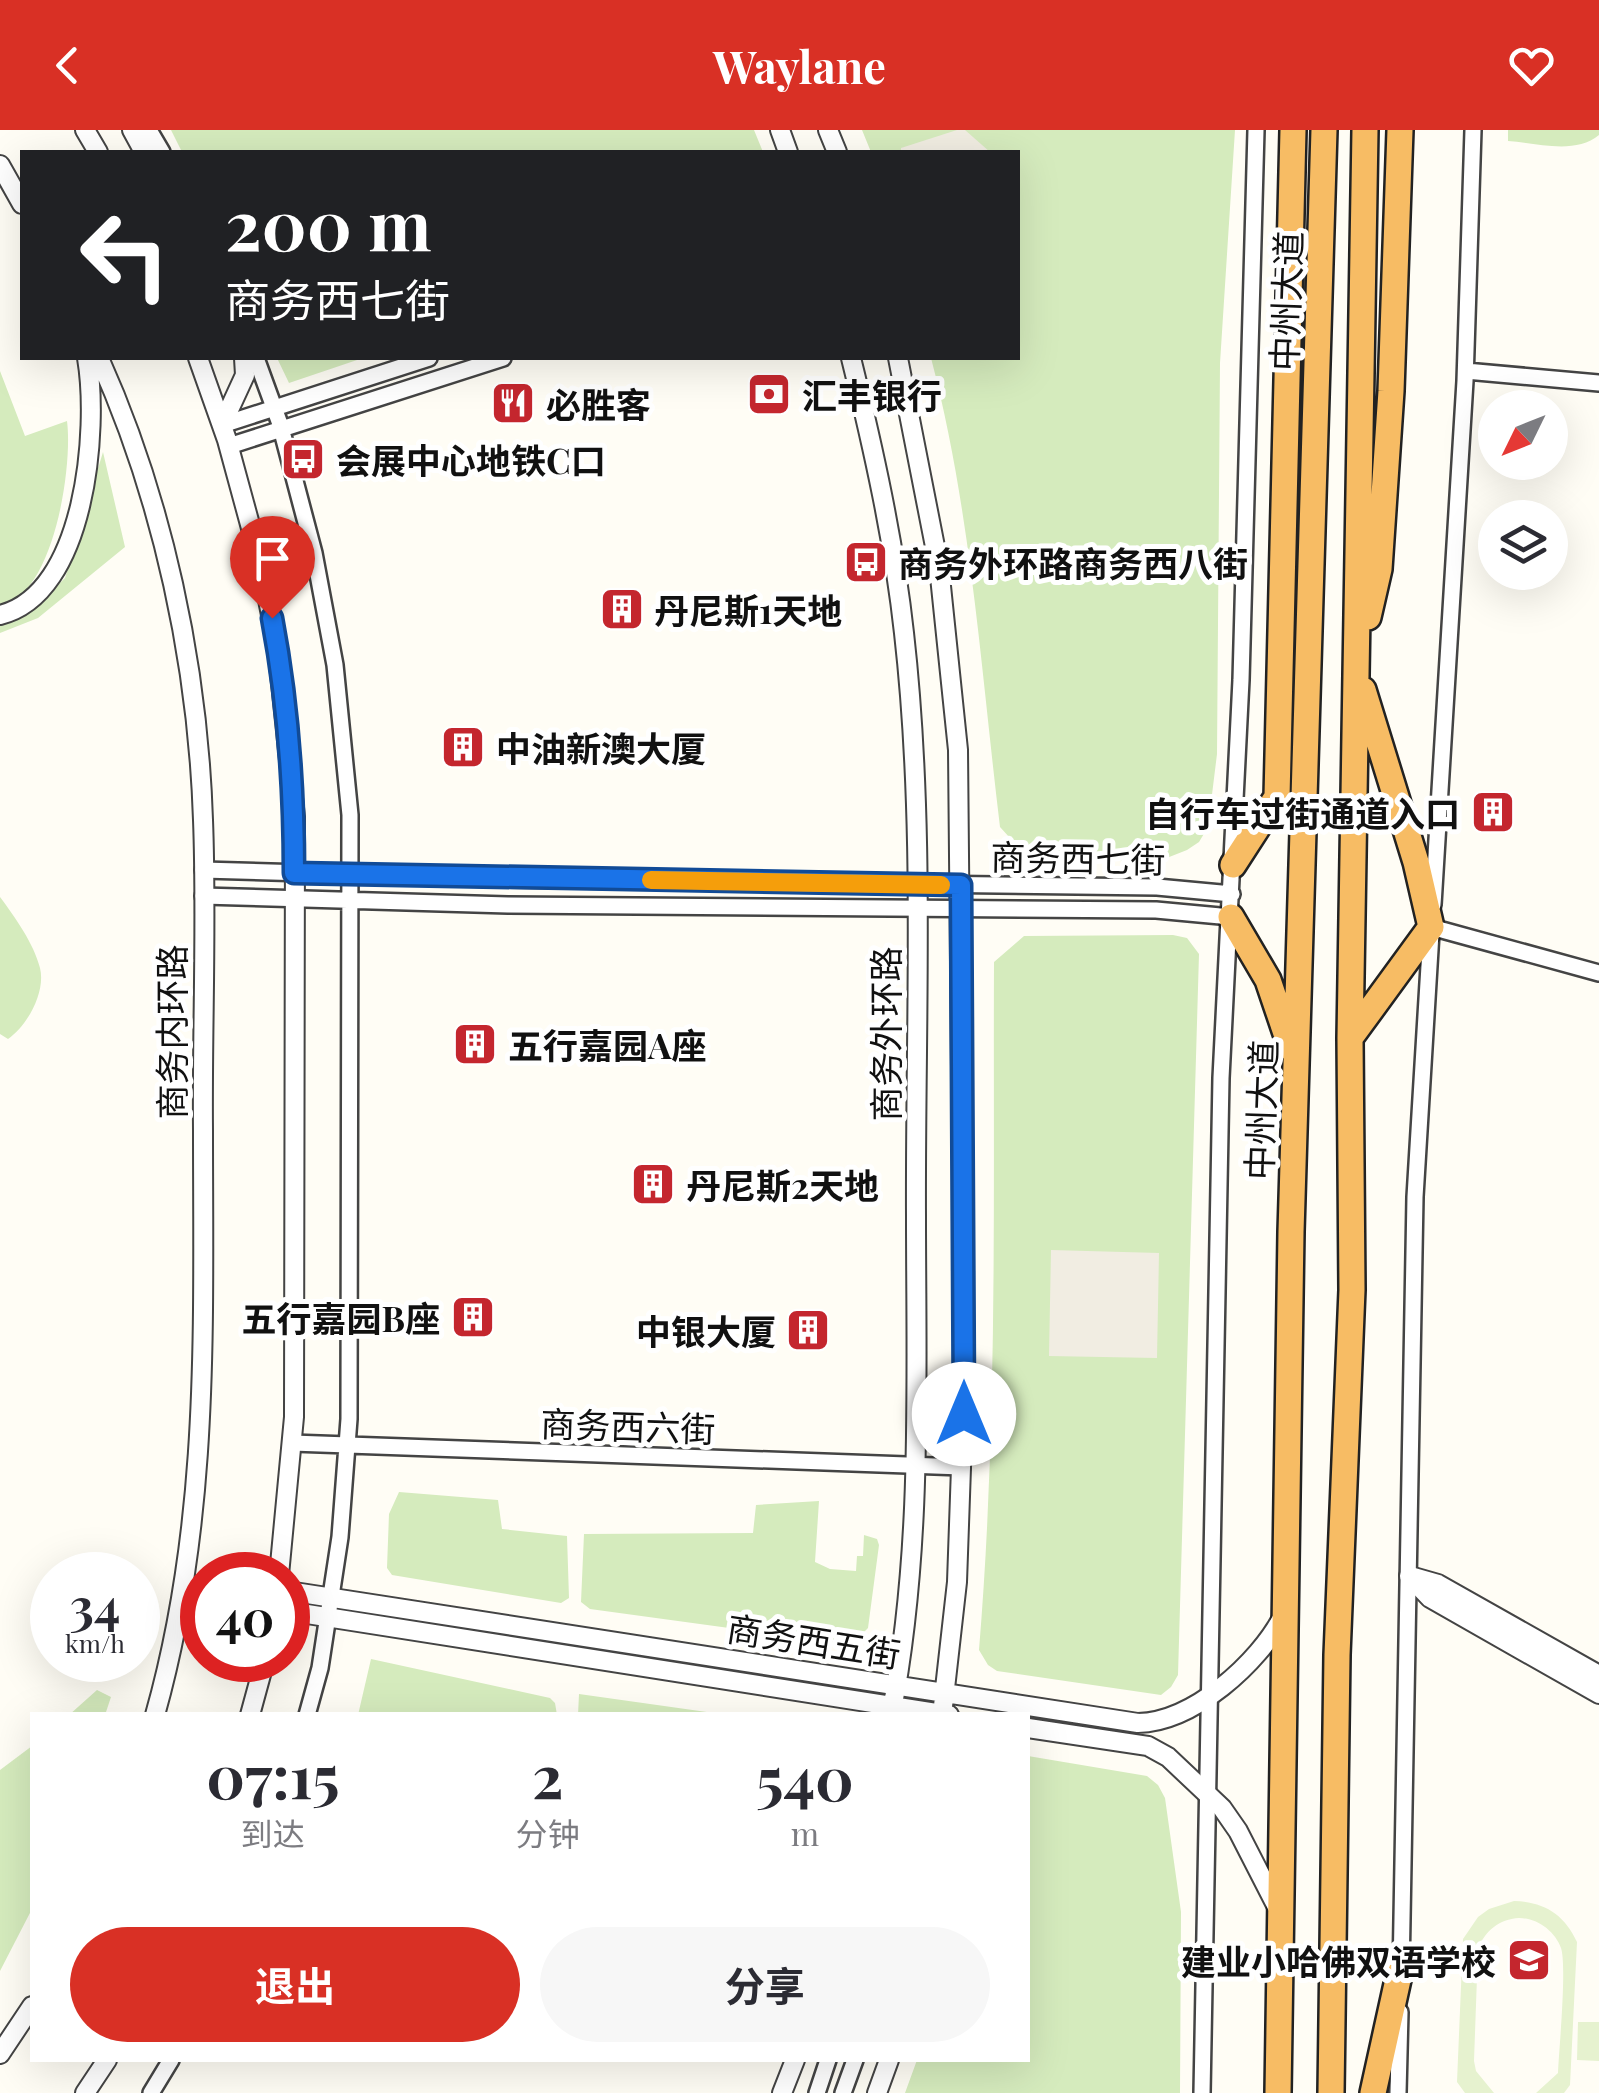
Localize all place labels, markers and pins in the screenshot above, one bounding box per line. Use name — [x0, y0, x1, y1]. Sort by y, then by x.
bank icon: 汇丰银行 — [746, 371, 792, 417]
place label: 汇丰银行 — [802, 371, 942, 418]
restaurant icon: 必胜客 — [490, 380, 536, 426]
place label: 必胜客 — [546, 380, 651, 427]
bus stop icon: 会展中心地铁C口 — [280, 436, 326, 482]
place label: 会展中心地铁C口 — [336, 436, 606, 483]
pin — [230, 516, 315, 619]
bus stop icon: 商务外环路商务西八街 — [843, 539, 889, 585]
place label: 商务外环路商务西八街 — [898, 539, 1248, 586]
building icon: 丹尼斯1天地 — [599, 586, 645, 632]
place label: 丹尼斯1天地 — [654, 586, 842, 633]
building icon: 中油新澳大厦 — [440, 724, 486, 770]
place label: 中油新澳大厦 — [496, 724, 706, 771]
place label: 自行车过街通道入口 — [1145, 789, 1460, 836]
building icon: 自行车过街通道入口 — [1470, 789, 1516, 835]
building icon: 五行嘉园A座 — [452, 1021, 498, 1067]
place label: 五行嘉园A座 — [508, 1021, 706, 1068]
building icon: 丹尼斯2天地 — [630, 1161, 676, 1207]
place label: 丹尼斯2天地 — [686, 1161, 879, 1208]
place label: 五行嘉园B座 — [241, 1294, 440, 1341]
building icon: 五行嘉园B座 — [450, 1294, 496, 1340]
place label: 中银大厦 — [636, 1307, 776, 1354]
building icon: 中银大厦 — [785, 1307, 831, 1353]
place label: 建业小哈佛双语学校 — [1181, 1937, 1496, 1984]
school or university icon: 建业小哈佛双语学校 — [1506, 1937, 1552, 1983]

